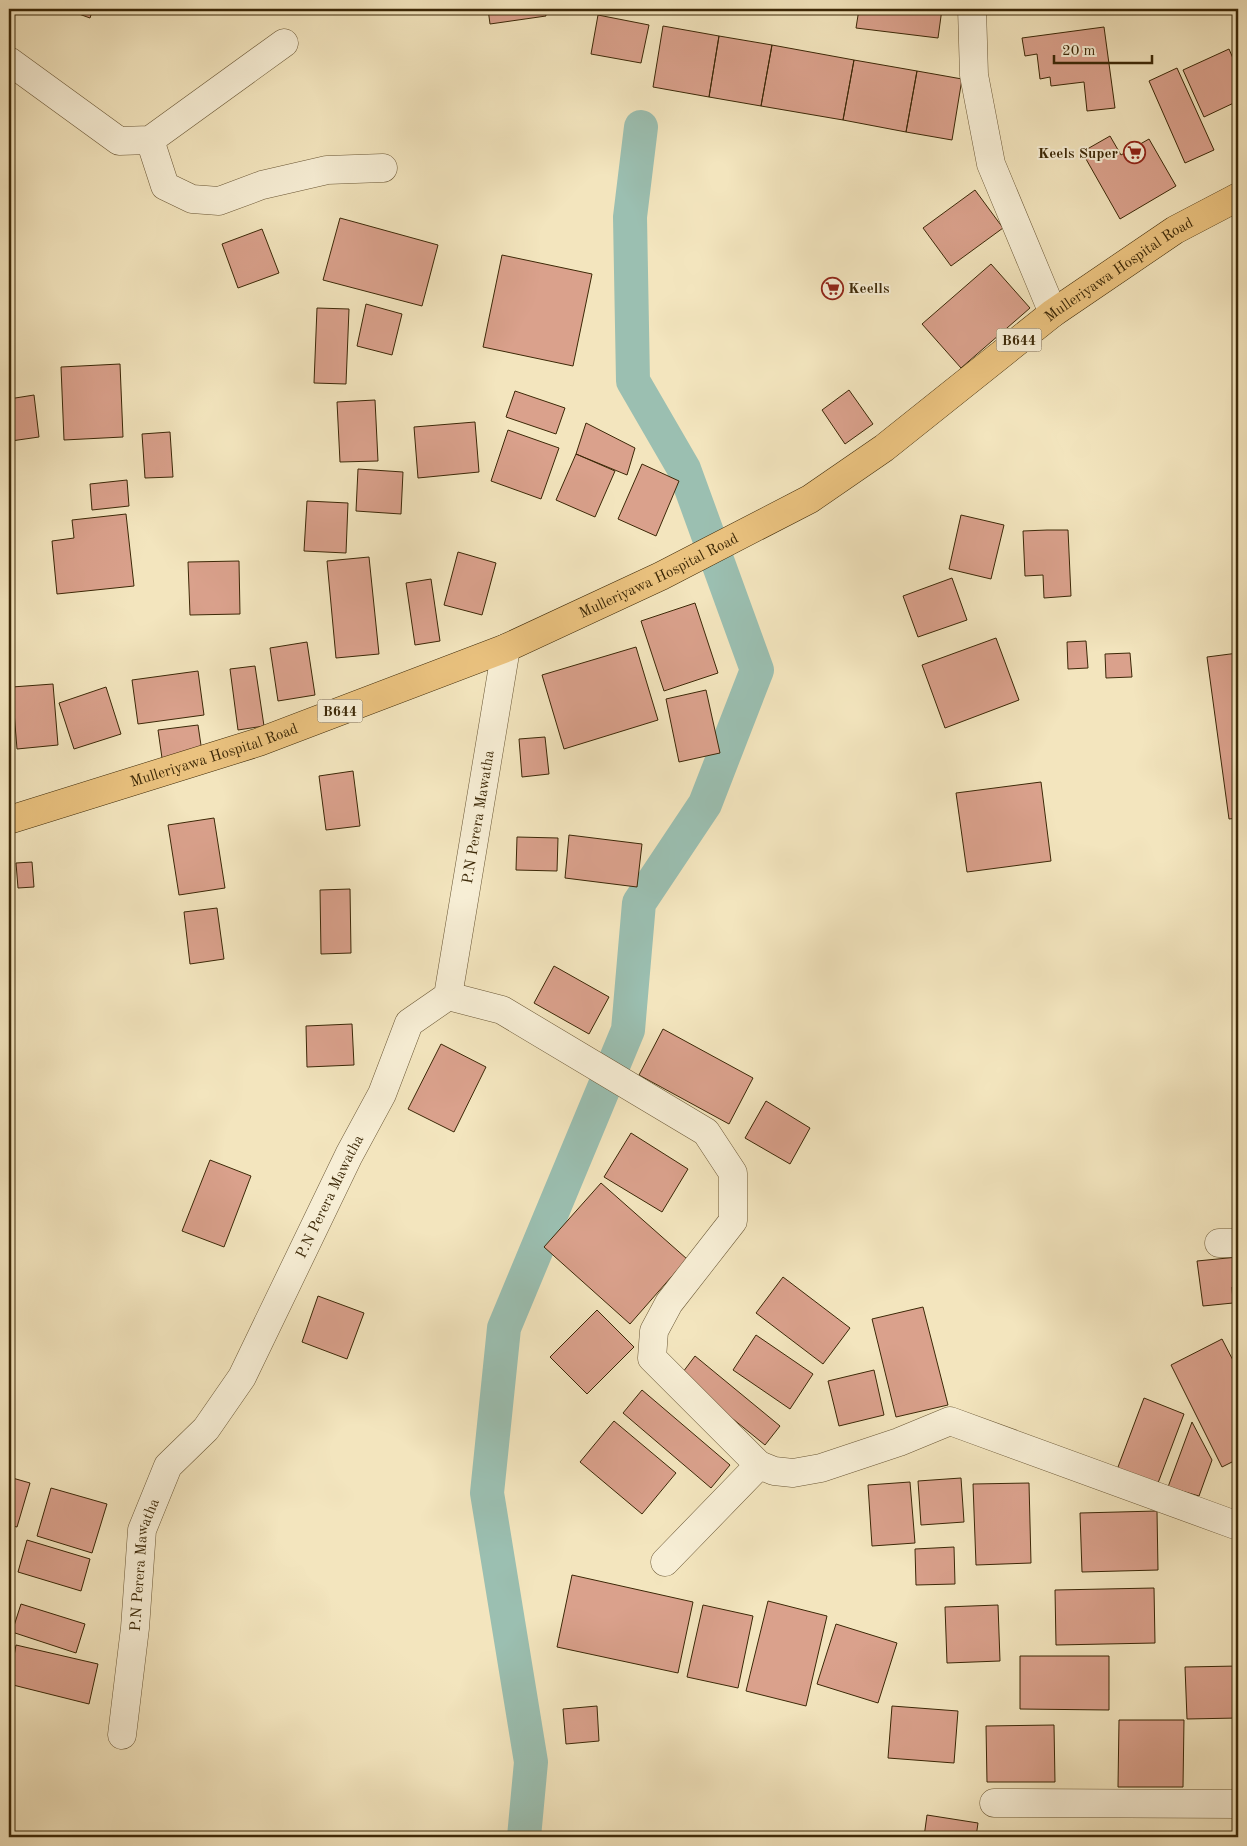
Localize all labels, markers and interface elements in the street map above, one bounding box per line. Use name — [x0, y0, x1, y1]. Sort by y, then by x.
scale bar — [1054, 32, 1152, 64]
text: 20 m — [1062, 44, 1096, 59]
supermarket icon: Keels Super — [1122, 141, 1146, 165]
place label: Keels Super — [1038, 147, 1118, 162]
street label: Mulleriyawa Hospital Road — [1043, 216, 1196, 325]
supermarket icon: Keells — [820, 276, 844, 300]
place label: Keells — [848, 282, 889, 297]
road number: B644 — [996, 328, 1042, 352]
street label: Mulleriyawa Hospital Road — [577, 531, 741, 622]
road number: B644 — [318, 699, 362, 722]
street label: Mulleriyawa Hospital Road — [129, 722, 300, 791]
street label: P.N Perera Mawatha — [461, 749, 498, 885]
street label: P.N Perera Mawatha — [294, 1133, 368, 1261]
street label: P.N Perera Mawatha — [129, 1496, 163, 1632]

